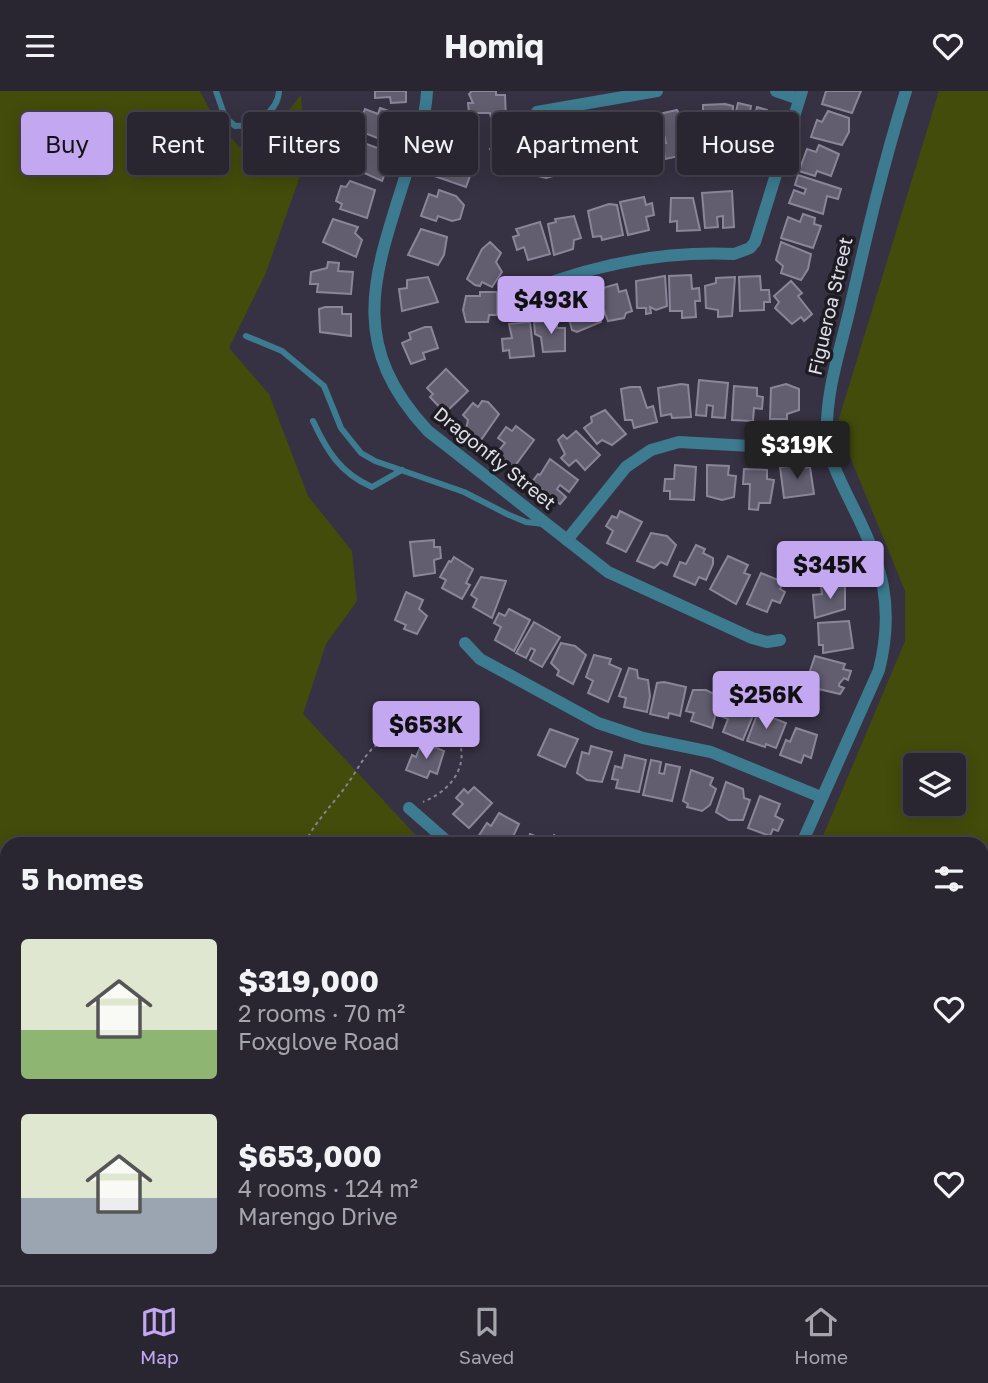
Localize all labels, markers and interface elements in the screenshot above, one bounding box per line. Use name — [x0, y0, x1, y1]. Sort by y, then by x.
icon: menu — [21, 27, 59, 65]
text: Homiq — [444, 27, 544, 65]
icon: heart — [929, 27, 967, 65]
chip: Buy — [21, 112, 113, 175]
chip: Rent — [127, 112, 229, 175]
chip: Filters — [243, 112, 365, 175]
chip: New — [379, 112, 478, 175]
chip: Apartment — [492, 112, 663, 175]
chip: House — [677, 112, 799, 175]
street label: Figueroa Street — [802, 235, 857, 377]
pin: $493K — [502, 277, 600, 336]
text: $493K — [513, 285, 589, 313]
street label: Dragonfly Street — [430, 401, 561, 514]
pin: $319K — [748, 421, 846, 481]
text: $319K — [761, 430, 833, 458]
pin: $345K — [781, 541, 879, 601]
text: $345K — [793, 550, 867, 578]
pin: $256K — [717, 671, 815, 731]
text: $256K — [729, 680, 803, 708]
pin: $653K — [377, 701, 475, 761]
text: $653K — [389, 710, 463, 738]
map controls — [903, 753, 966, 816]
button: layers — [903, 753, 966, 816]
icon: filters — [930, 860, 968, 898]
text: 5 homes — [21, 861, 144, 897]
text: $319,000 — [238, 963, 379, 999]
icon: home — [77, 967, 161, 1051]
icon: heart — [930, 990, 968, 1028]
text: 2 rooms · 70 m² — [238, 999, 405, 1027]
text: Foxglove Road — [238, 1027, 399, 1055]
text: $653,000 — [238, 1138, 382, 1174]
icon: home — [77, 1142, 161, 1226]
icon: heart — [930, 1165, 968, 1203]
text: 4 rooms · 124 m² — [238, 1174, 418, 1202]
text: Marengo Drive — [238, 1202, 398, 1230]
tab: Map — [140, 1303, 179, 1368]
tab: Saved — [459, 1303, 514, 1368]
tab: Home — [794, 1303, 848, 1368]

